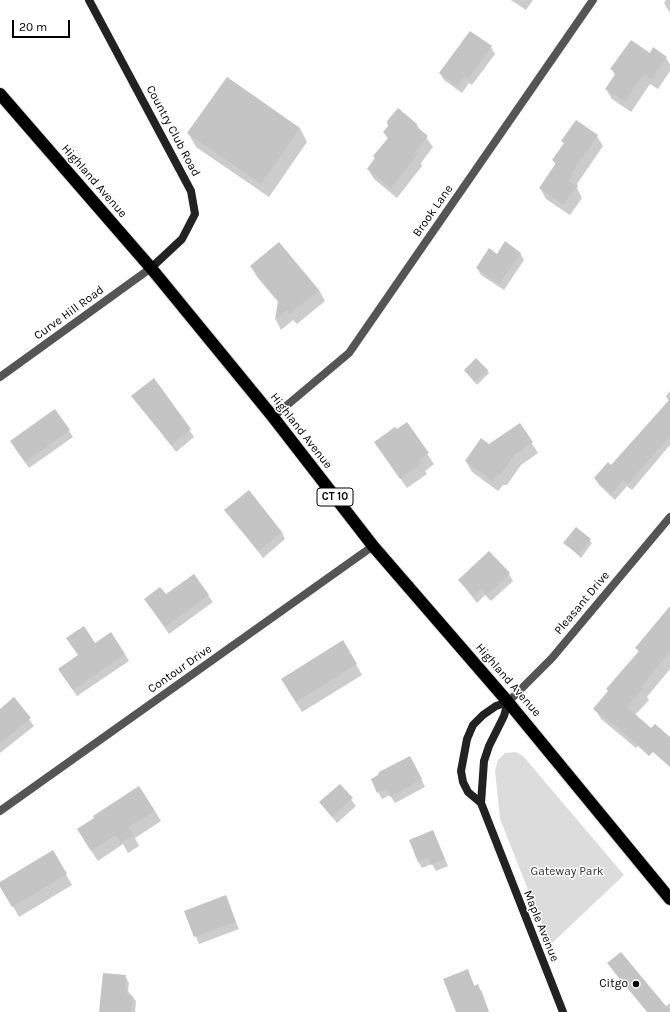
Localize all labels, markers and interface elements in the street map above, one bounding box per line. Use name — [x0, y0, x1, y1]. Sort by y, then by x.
scale bar — [14, 12, 72, 38]
text: 20 m — [19, 20, 47, 34]
street label: Country Club Road — [143, 83, 203, 179]
street label: Highland Avenue — [58, 141, 130, 221]
street label: Brook Lane — [410, 182, 456, 240]
street label: Curve Hill Road — [31, 283, 107, 343]
street label: Highland Avenue — [267, 390, 335, 472]
road number: CT 10 — [317, 488, 353, 506]
street label: Pleasant Drive — [551, 568, 613, 638]
street label: Highland Avenue — [472, 640, 544, 720]
street label: Contour Drive — [145, 642, 215, 696]
park label: Gateway Park — [530, 865, 604, 879]
street label: Maple Avenue — [520, 888, 562, 964]
place label: Citgo — [599, 977, 628, 991]
marker: Citgo — [631, 979, 641, 989]

